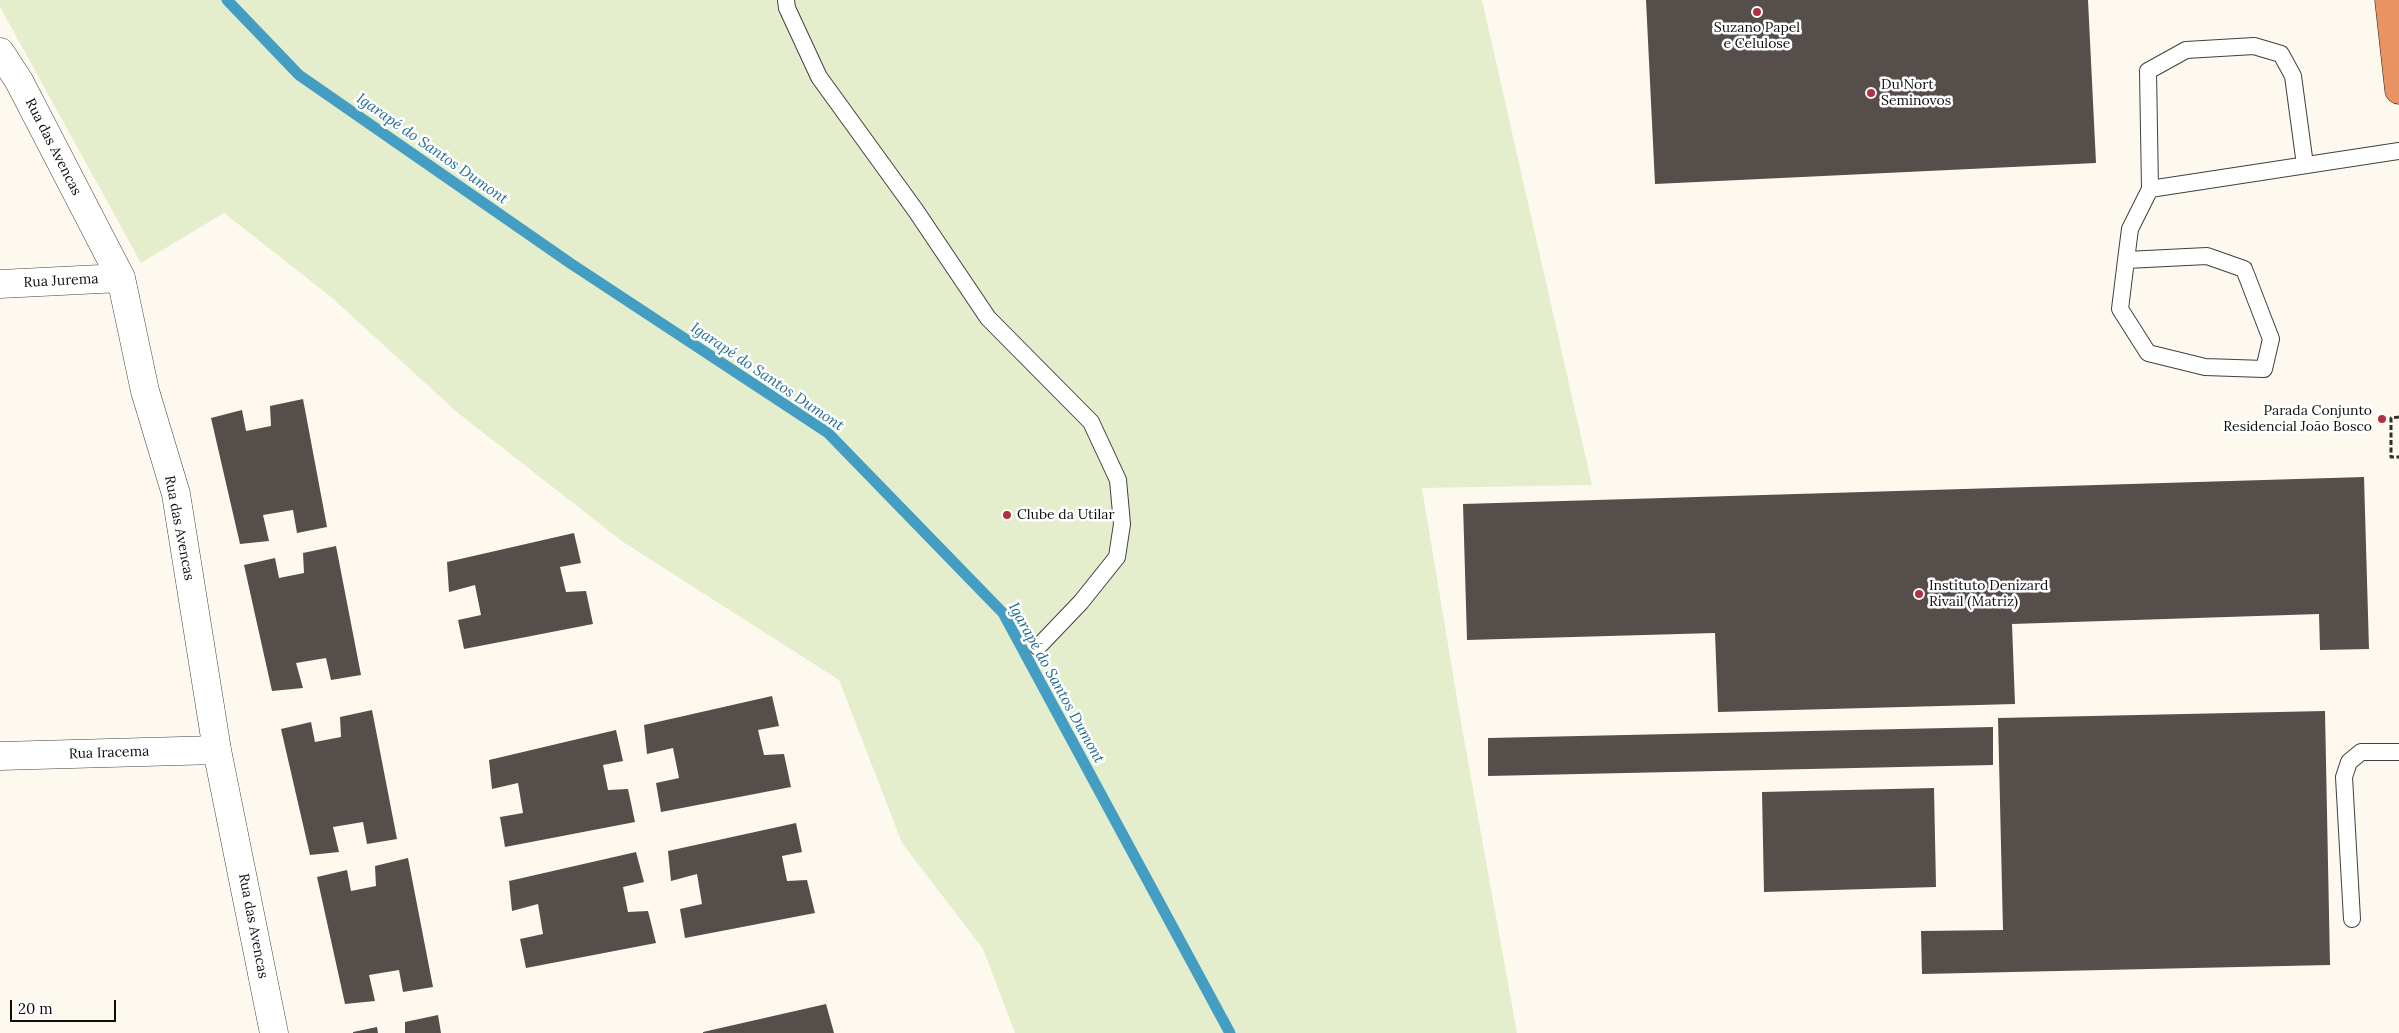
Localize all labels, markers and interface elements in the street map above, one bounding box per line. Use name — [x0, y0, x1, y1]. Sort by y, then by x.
marker: Suzano Papel e Celulose — [1751, 6, 1763, 18]
place label: Suzano Papel e Celulose — [1714, 20, 1800, 52]
place label: Du Nort Seminovos — [1881, 77, 1951, 110]
marker: Du Nort Seminovos — [1865, 87, 1877, 99]
water label: Igarapé do Santos Dumont — [353, 90, 511, 208]
street label: Rua das Avencas — [21, 96, 85, 198]
street label: Rua Jurema — [23, 271, 99, 291]
water label: Igarapé do Santos Dumont — [687, 319, 847, 435]
place label: Parada Conjunto Residencial João Bosco — [2223, 403, 2372, 436]
marker: Parada Conjunto Residencial João Bosco — [2376, 413, 2388, 425]
street label: Rua das Avencas — [161, 474, 197, 582]
place label: Clube da Utilar — [1017, 507, 1115, 523]
marker: Clube da Utilar — [1001, 509, 1013, 521]
place label: Instituto Denizard Rivail (Matriz) — [1929, 578, 2048, 610]
marker: Instituto Denizard Rivail (Matriz) — [1913, 588, 1925, 600]
water label: Igarapé do Santos Dumont — [1004, 600, 1108, 766]
street label: Rua Iracema — [68, 743, 150, 763]
street label: Rua das Avencas — [235, 872, 271, 980]
scale bar — [12, 990, 119, 1022]
text: 20 m — [18, 999, 53, 1018]

